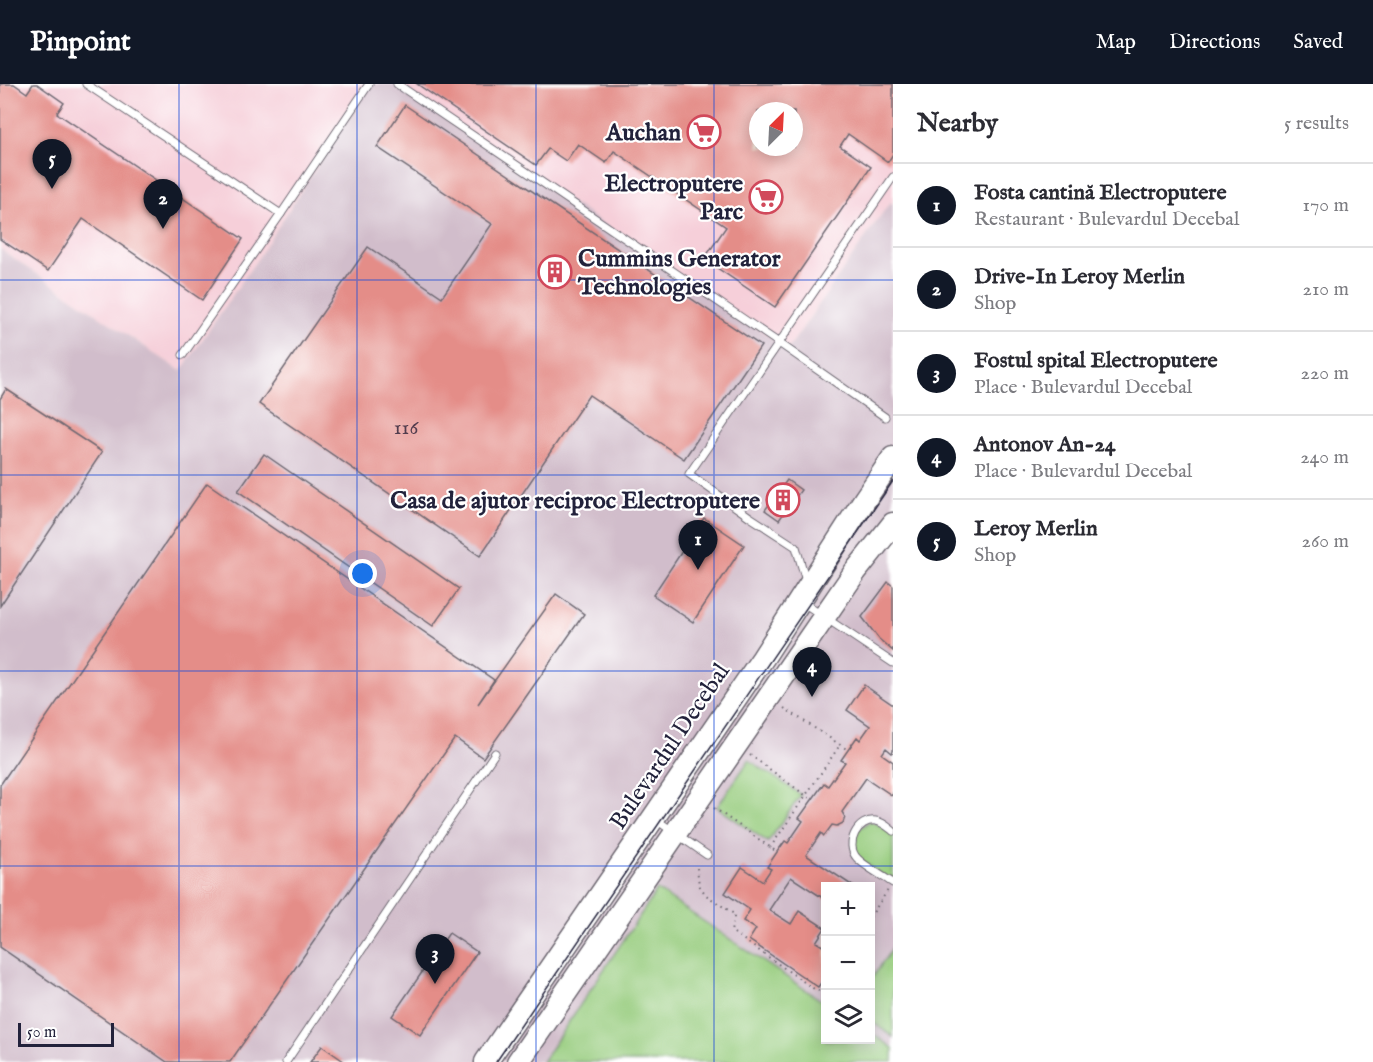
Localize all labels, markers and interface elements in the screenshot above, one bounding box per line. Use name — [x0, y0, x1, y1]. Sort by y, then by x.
text: Pinpoint — [30, 25, 131, 60]
text: Map — [1096, 29, 1136, 56]
text: Directions — [1169, 29, 1260, 56]
text: Saved — [1293, 29, 1343, 56]
north arrow — [749, 102, 803, 156]
text: Nearby — [917, 107, 998, 140]
text: 5 results — [1284, 111, 1349, 136]
supermarket icon: Auchan — [686, 114, 722, 150]
place label: Auchan — [605, 118, 681, 149]
pin: 5 — [32, 140, 72, 189]
place label: Electroputere Parc — [604, 169, 743, 228]
supermarket icon: Electroputere Parc — [748, 179, 784, 215]
text: Fosta cantină Electroputere — [974, 179, 1227, 207]
pin: 2 — [144, 180, 182, 229]
text: 1 — [933, 193, 940, 218]
text: 170 m — [1303, 193, 1349, 218]
text: Restaurant · Bulevardul Decebal — [974, 207, 1239, 232]
place label: Cummins Generator Technologies — [577, 244, 781, 303]
building icon: Cummins Generator Technologies — [537, 254, 573, 290]
text: Drive-In Leroy Merlin — [974, 263, 1185, 291]
text: 2 — [932, 277, 941, 302]
text: 210 m — [1303, 277, 1349, 302]
text: Shop — [974, 291, 1016, 316]
text: Fostul spital Electroputere — [974, 347, 1218, 375]
text: 3 — [933, 361, 940, 386]
text: 220 m — [1301, 361, 1349, 386]
text: Place · Bulevardul Decebal — [974, 375, 1192, 400]
house number: 116 — [394, 415, 419, 442]
text: Antonov An-24 — [974, 431, 1116, 459]
text: 4 — [932, 445, 941, 470]
text: 240 m — [1300, 445, 1349, 470]
text: Place · Bulevardul Decebal — [974, 459, 1192, 484]
building icon: Casa de ajutor reciproc Electroputere — [765, 482, 801, 518]
place label: Casa de ajutor reciproc Electroputere — [390, 486, 760, 517]
text: Leroy Merlin — [974, 515, 1098, 543]
pin: 1 — [678, 520, 718, 570]
text: 5 — [933, 529, 940, 554]
text: 260 m — [1302, 529, 1349, 554]
text: Shop — [974, 543, 1016, 568]
your location — [348, 559, 377, 588]
pin: 4 — [792, 648, 832, 697]
street label: Bulevardul Decebal — [603, 657, 738, 836]
map controls — [821, 882, 875, 1044]
button: + — [821, 882, 875, 936]
pin: 3 — [416, 934, 454, 984]
button: − — [821, 936, 875, 990]
button: layers — [821, 990, 875, 1044]
scale bar — [18, 1020, 114, 1048]
text: 50 m — [27, 1023, 56, 1043]

